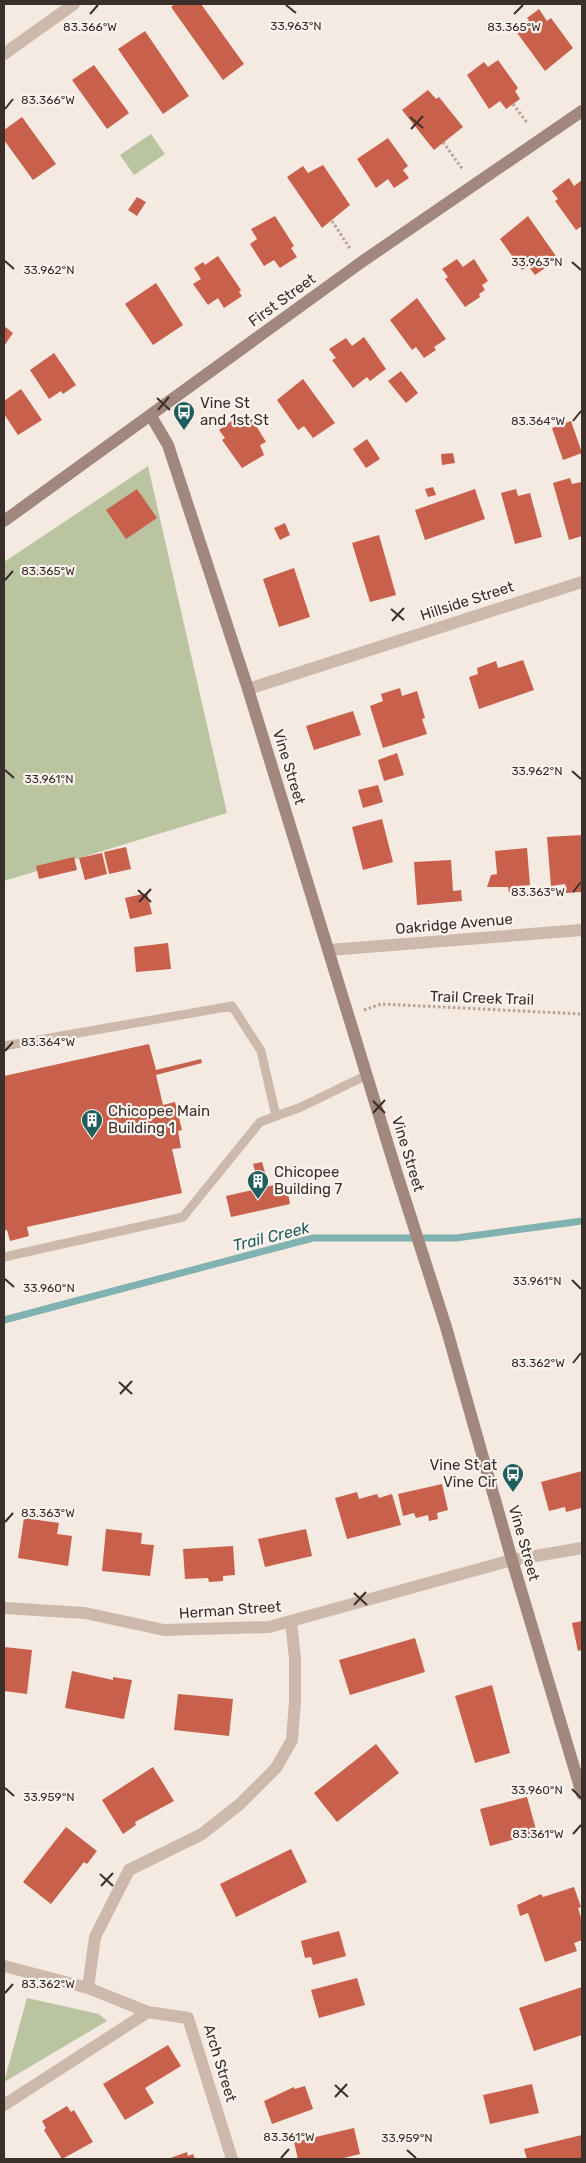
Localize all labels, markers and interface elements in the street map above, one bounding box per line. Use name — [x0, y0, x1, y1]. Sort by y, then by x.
text: 33.963°N — [270, 19, 322, 33]
text: 83.366°W — [63, 20, 117, 34]
text: 83.365°W — [487, 20, 541, 34]
text: 83.366°W — [21, 93, 75, 107]
text: 33.963°N — [511, 255, 563, 269]
text: 33.962°N — [23, 263, 75, 277]
street label: First Street — [245, 270, 319, 330]
place label: Vine St and 1st St — [200, 394, 269, 429]
bus stop icon: Vine St and 1st St — [172, 400, 196, 431]
text: 83.364°W — [511, 414, 565, 428]
text: 83.365°W — [21, 564, 75, 578]
street label: Hillside Street — [418, 577, 516, 625]
street label: Vine Street — [269, 727, 309, 807]
text: 33.962°N — [511, 764, 563, 778]
text: 33.961°N — [25, 772, 74, 786]
text: 83.363°W — [511, 885, 565, 899]
street label: Oakridge Avenue — [395, 910, 513, 938]
street label: Trail Creek Trail — [430, 987, 534, 1009]
text: 83.364°W — [21, 1035, 75, 1049]
place label: Chicopee Main Building 1 — [108, 1102, 210, 1137]
building icon: Chicopee Main Building 1 — [80, 1108, 104, 1139]
street label: Vine Street — [388, 1114, 428, 1194]
place label: Chicopee Building 7 — [274, 1163, 343, 1198]
building icon: Chicopee Building 7 — [246, 1169, 270, 1200]
water label: Trail Creek — [231, 1218, 312, 1255]
text: 33.961°N — [513, 1274, 562, 1288]
text: 33.960°N — [23, 1281, 75, 1295]
text: 83.362°W — [511, 1356, 565, 1370]
place label: Vine St at Vine Cir — [429, 1456, 497, 1491]
bus stop icon: Vine St at Vine Cir — [501, 1462, 525, 1493]
street label: Vine Street — [505, 1503, 543, 1583]
text: 83.363°W — [21, 1506, 75, 1520]
street label: Herman Street — [178, 1597, 282, 1623]
text: 33.960°N — [511, 1783, 563, 1797]
text: 33.959°N — [23, 1790, 75, 1804]
text: 83.361°W — [512, 1827, 564, 1841]
text: 83.362°W — [21, 1977, 75, 1991]
street label: Arch Street — [200, 2022, 240, 2104]
text: 83.361°W — [263, 2130, 315, 2144]
text: 33.959°N — [381, 2131, 433, 2145]

